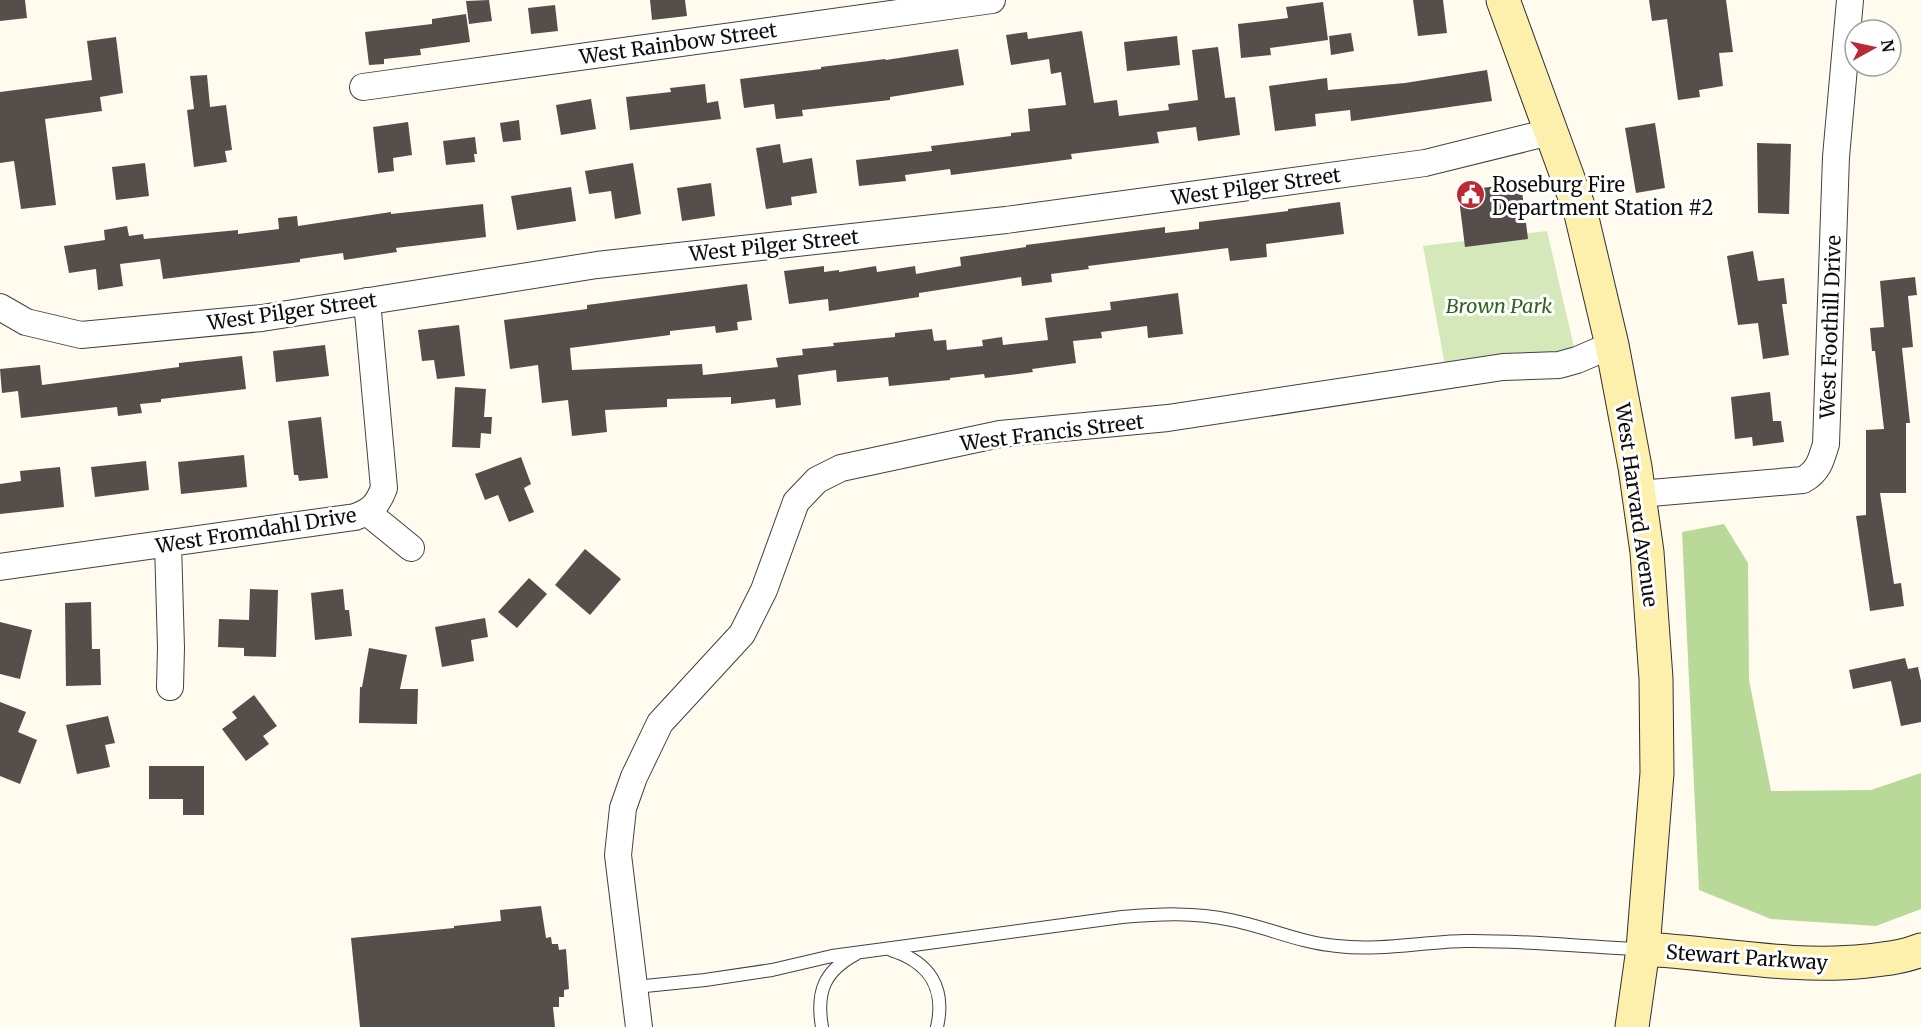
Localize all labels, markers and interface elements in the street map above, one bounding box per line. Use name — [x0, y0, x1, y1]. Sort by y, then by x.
street label: West Rainbow Street — [577, 17, 779, 69]
north arrow — [1843, 18, 1903, 78]
text: N — [1877, 38, 1899, 54]
street label: West Pilger Street — [1169, 162, 1342, 210]
place label: Roseburg Fire Department Station #2 — [1492, 172, 1713, 220]
public building icon: Roseburg Fire Department Station #2 — [1455, 179, 1487, 211]
street label: West Pilger Street — [687, 224, 860, 266]
street label: West Foothill Drive — [1814, 235, 1846, 420]
street label: West Pilger Street — [205, 287, 378, 335]
park label: Brown Park — [1446, 293, 1552, 318]
street label: West Harvard Avenue — [1610, 401, 1664, 608]
street label: West Francis Street — [958, 408, 1145, 456]
street label: West Fromdahl Drive — [153, 502, 358, 558]
street label: Stewart Parkway — [1665, 939, 1829, 975]

